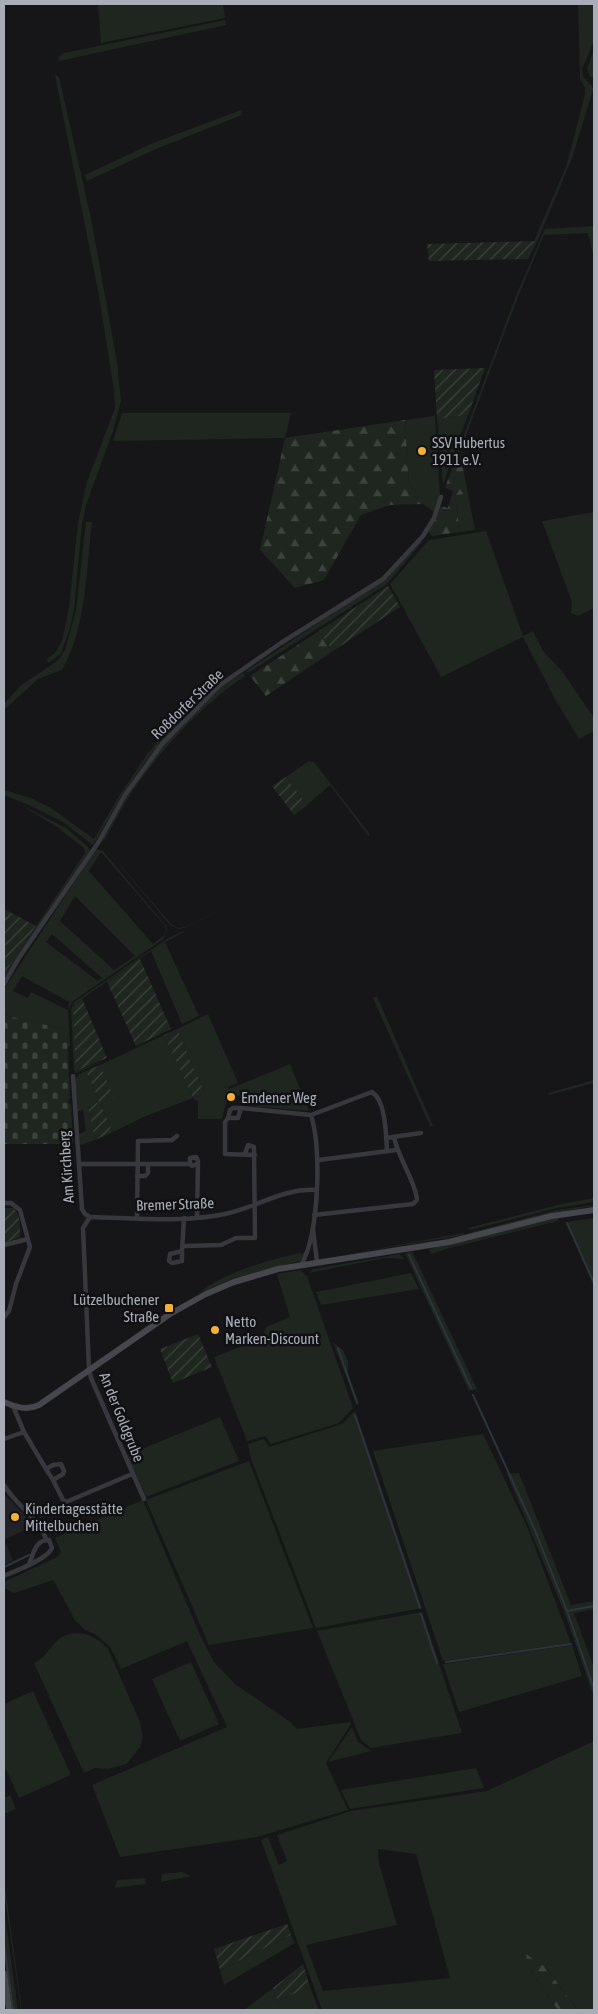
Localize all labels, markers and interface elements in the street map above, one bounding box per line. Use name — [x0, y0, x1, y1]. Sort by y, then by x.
place label: SSV Hubertus 1911 e.V. — [432, 434, 505, 468]
marker: SSV Hubertus 1911 e.V. — [416, 445, 428, 457]
street label: Roßdorfer Straße — [148, 665, 227, 742]
place label: Emdener Weg — [241, 1089, 317, 1106]
marker: Emdener Weg — [225, 1091, 237, 1103]
street label: Am Kirchberg — [55, 1130, 77, 1204]
street label: Bremer Straße — [136, 1194, 214, 1214]
place label: Lützelbuchener Straße — [73, 1291, 160, 1325]
marker: Lützelbuchener Straße — [163, 1302, 175, 1314]
place label: Netto Marken-Discount — [225, 1313, 319, 1347]
marker: Netto Marken-Discount — [209, 1324, 221, 1336]
street label: An der Goldgrube — [96, 1370, 148, 1464]
place label: Kindertagesstätte Mittelbuchen — [25, 1500, 123, 1534]
marker: Kindertagesstätte Mittelbuchen — [9, 1511, 21, 1523]

